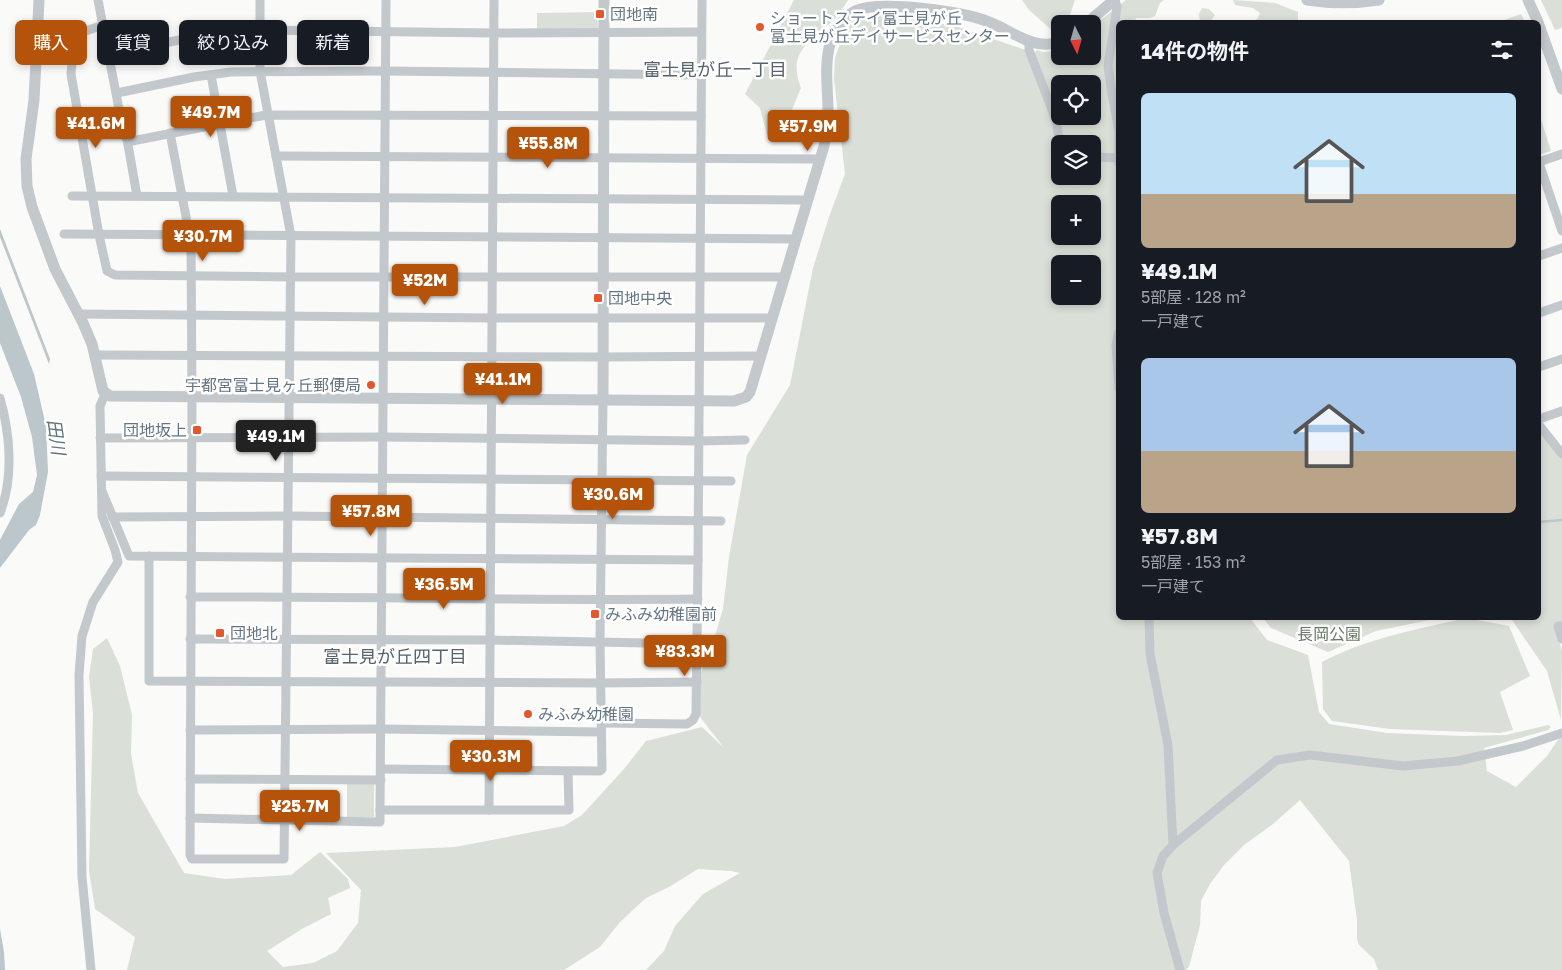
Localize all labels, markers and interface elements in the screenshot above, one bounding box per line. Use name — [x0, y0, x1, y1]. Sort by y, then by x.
place label: 団地南 — [610, 4, 658, 24]
marker: 団地南 — [594, 8, 606, 20]
place label: ショートステイ富士見が丘 富士見が丘デイサービスセンター — [770, 8, 1010, 46]
north arrow — [1051, 15, 1101, 65]
map controls — [1051, 15, 1101, 305]
chip: 購入 — [15, 20, 87, 65]
chip: 賃貸 — [97, 20, 169, 65]
chip: 絞り込み — [179, 20, 287, 65]
chip: 新着 — [297, 20, 369, 65]
marker: ショートステイ富士見が丘 富士見が丘デイサービスセンター — [754, 21, 766, 33]
icon: filters — [1488, 36, 1516, 64]
text: 14件の物件 — [1141, 38, 1249, 64]
district label: 富士見が丘一丁目 — [643, 58, 787, 80]
button: locate — [1051, 75, 1101, 125]
pin: ¥49.7M — [170, 96, 252, 138]
text: ¥49.7M — [182, 102, 240, 122]
pin: ¥41.6M — [55, 106, 137, 149]
pin: ¥57.9M — [767, 110, 849, 152]
text: ¥41.6M — [67, 113, 125, 133]
text: ¥57.9M — [779, 116, 837, 136]
pin: ¥55.8M — [507, 126, 589, 169]
icon: home — [1284, 126, 1374, 216]
text: ¥55.8M — [518, 133, 578, 153]
button: layers — [1051, 135, 1101, 185]
button: + — [1051, 195, 1101, 245]
pin: ¥30.7M — [162, 220, 244, 262]
text: ¥30.7M — [174, 226, 232, 246]
button: − — [1051, 255, 1101, 305]
text: ¥49.1M — [1141, 258, 1218, 284]
pin: ¥52M — [395, 264, 455, 306]
text: ¥52M — [403, 270, 447, 290]
text: 5部屋 · 128 m² — [1141, 287, 1246, 307]
place label: 団地中央 — [608, 288, 672, 308]
marker: 団地中央 — [592, 292, 604, 304]
text: 一戸建て — [1141, 311, 1205, 331]
pin: ¥41.1M — [462, 362, 544, 405]
text: ¥41.1M — [475, 369, 531, 389]
place label: 宇都宮富士見ヶ丘郵便局 — [185, 375, 361, 395]
marker: 宇都宮富士見ヶ丘郵便局 — [365, 379, 377, 391]
icon: home — [1284, 391, 1374, 481]
water label: 田川 — [44, 418, 71, 458]
place label: 団地坂上 — [123, 420, 187, 440]
pin: ¥49.1M — [235, 420, 317, 462]
marker: 団地坂上 — [191, 424, 203, 436]
text: ¥49.1M — [247, 426, 305, 446]
pin: ¥30.6M — [572, 478, 654, 520]
text: ¥30.6M — [583, 484, 643, 504]
pin: ¥57.8M — [330, 494, 412, 537]
text: ¥57.8M — [342, 501, 400, 521]
text: ¥57.8M — [1141, 523, 1218, 549]
text: 5部屋 · 153 m² — [1141, 552, 1245, 572]
pin: ¥36.5M — [403, 568, 485, 610]
text: ¥36.5M — [414, 574, 474, 594]
text: 一戸建て — [1141, 576, 1205, 596]
place label: みふみ幼稚園前 — [605, 604, 717, 624]
marker: みふみ幼稚園前 — [589, 608, 601, 620]
place label: 団地北 — [230, 623, 278, 643]
park label: 長岡公園 — [1297, 624, 1361, 644]
marker: 団地北 — [214, 627, 226, 639]
pin: ¥83.3M — [644, 634, 726, 677]
text: ¥83.3M — [655, 641, 715, 661]
district label: 富士見が丘四丁目 — [323, 645, 467, 667]
place label: みふみ幼稚園 — [538, 704, 634, 724]
marker: みふみ幼稚園 — [522, 708, 534, 720]
pin: ¥30.3M — [450, 740, 532, 782]
text: ¥30.3M — [461, 746, 521, 766]
pin: ¥25.7M — [259, 790, 341, 832]
text: ¥25.7M — [271, 796, 329, 816]

